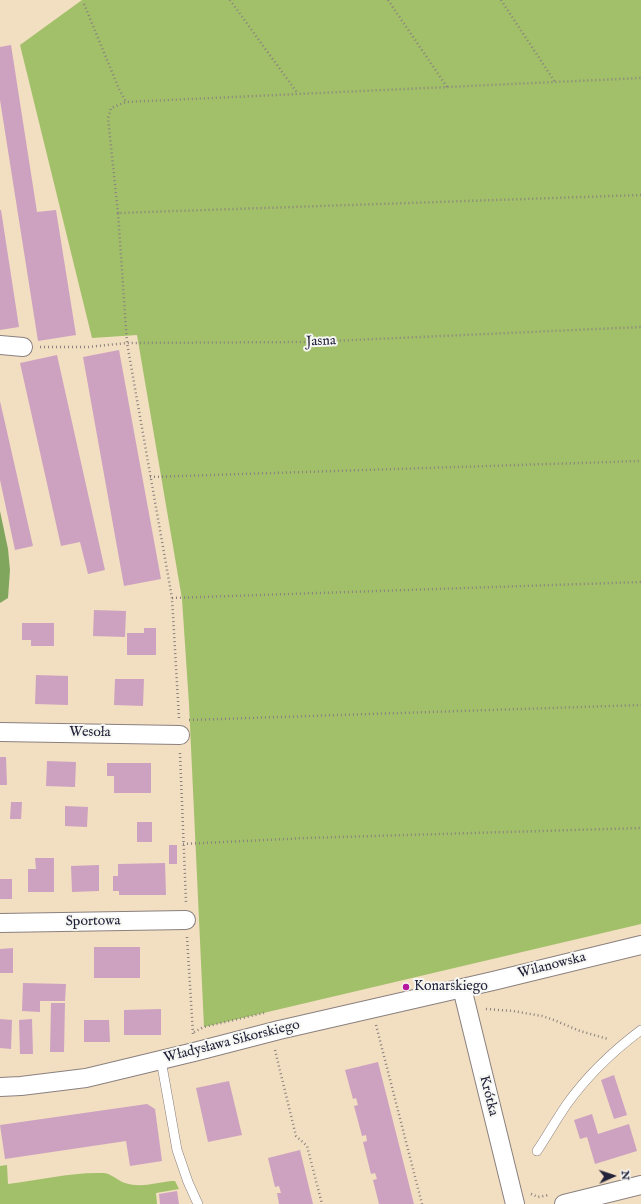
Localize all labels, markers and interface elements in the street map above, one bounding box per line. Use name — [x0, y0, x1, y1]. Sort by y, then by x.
street label: Jasna — [306, 333, 336, 351]
street label: Wesoła — [69, 724, 111, 742]
street label: Sportowa — [65, 913, 121, 931]
street label: Wilanowska — [516, 949, 588, 983]
place label: Konarskiego — [414, 979, 488, 995]
marker: Konarskiego — [401, 982, 411, 992]
street label: Władysława Sikorskiego — [162, 1017, 302, 1067]
street label: Krótka — [475, 1074, 501, 1118]
north arrow — [593, 1156, 633, 1196]
text: N — [618, 1170, 632, 1180]

